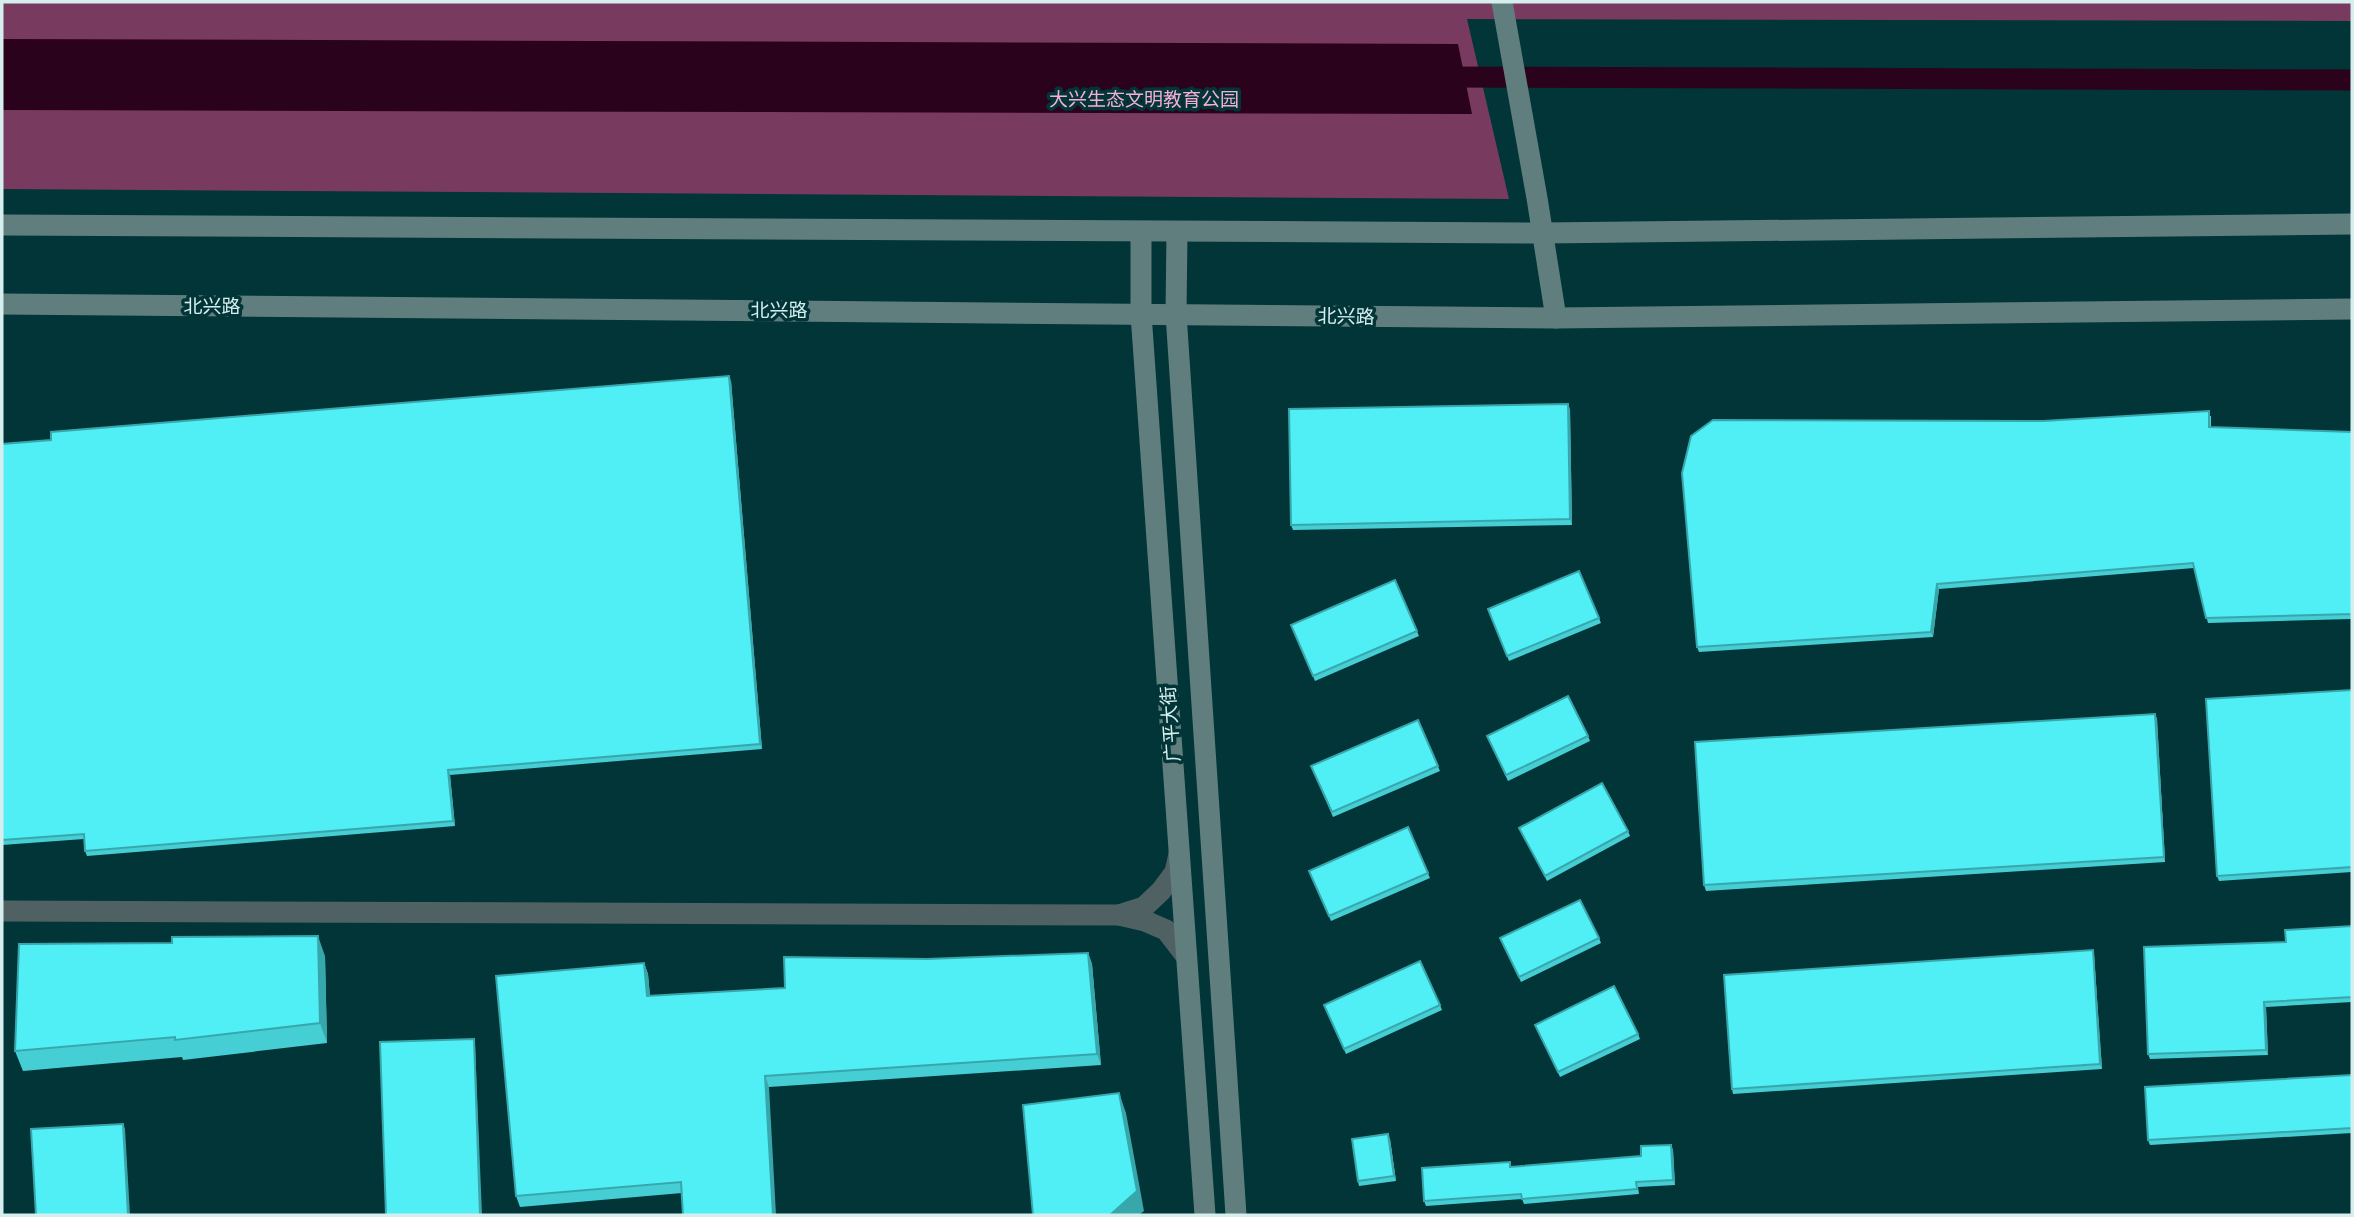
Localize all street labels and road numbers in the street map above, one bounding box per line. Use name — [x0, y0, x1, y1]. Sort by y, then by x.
street label: 北兴路 — [183, 294, 241, 320]
street label: 北兴路 — [750, 298, 808, 324]
street label: 北兴路 — [1317, 304, 1375, 330]
street label: 广平大街 — [1155, 685, 1187, 763]

